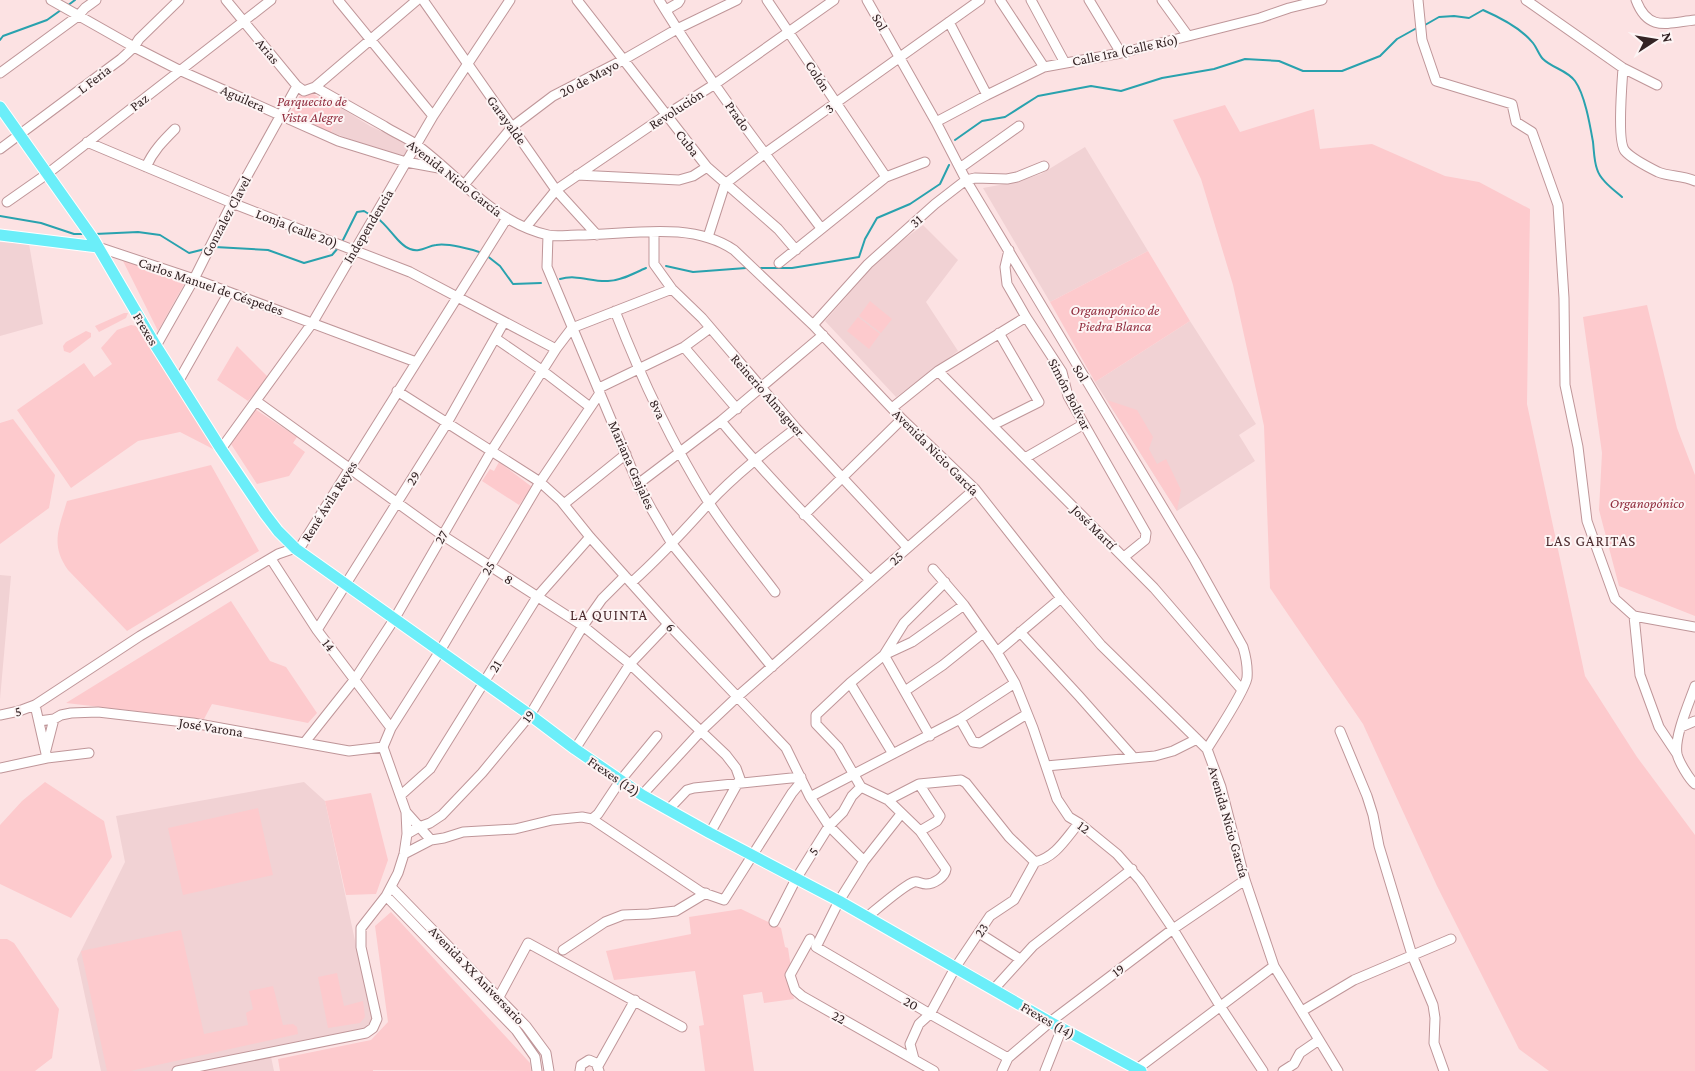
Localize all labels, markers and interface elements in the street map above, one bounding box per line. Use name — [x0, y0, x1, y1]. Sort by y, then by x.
street label: Sol — [869, 11, 891, 34]
north arrow — [1630, 15, 1680, 65]
street label: Calle 1ra (Calle Río) — [1071, 31, 1180, 70]
text: N — [1659, 31, 1677, 44]
street label: Arias — [253, 35, 283, 67]
street label: 20 de Mayo — [557, 56, 621, 100]
street label: Colón — [802, 58, 834, 95]
street label: L Feria — [74, 61, 114, 97]
street label: Aguilera — [218, 81, 268, 115]
street label: Revolución — [646, 85, 707, 133]
street label: Paz — [126, 90, 152, 114]
street label: Garayalde — [484, 92, 530, 148]
park label: Parquecito de Vista Alegre — [277, 93, 348, 125]
street label: Prado — [722, 98, 754, 134]
street label: 3 — [822, 100, 836, 116]
street label: Cuba — [673, 127, 704, 160]
street label: Avenida Nicio García — [404, 136, 506, 220]
street label: Gonzalez Clavel — [198, 173, 254, 259]
street label: Independencia — [340, 186, 397, 266]
street label: Lonja (calle 20) — [253, 205, 340, 252]
street label: 31 — [906, 211, 926, 231]
street label: Carlos Manuel de Céspedes — [136, 254, 286, 318]
park label: Organopónico de Piedra Blanca — [1071, 302, 1160, 334]
street label: Frexes — [130, 310, 162, 348]
street label: Reinerio Almaguer — [728, 351, 808, 439]
street label: Simón Bolívar — [1045, 355, 1095, 433]
street label: Sol — [1070, 362, 1092, 385]
street label: 8va — [646, 396, 670, 422]
street label: Avenida Nicio García — [889, 405, 983, 499]
street label: Mariana Grajales — [604, 418, 659, 512]
street label: René Ávila Reyes — [298, 458, 360, 544]
street label: 29 — [403, 468, 423, 488]
park label: Organopónico — [1610, 495, 1684, 511]
street label: José Martí — [1067, 500, 1120, 553]
street label: 27 — [431, 527, 451, 547]
district label: LAS GARITAS — [1546, 533, 1636, 549]
street label: 25 — [886, 548, 906, 568]
street label: 25 — [478, 558, 498, 578]
street label: 8 — [502, 570, 516, 588]
district label: LA QUINTA — [570, 607, 648, 623]
street label: 6 — [663, 619, 679, 635]
street label: 14 — [319, 635, 339, 655]
street label: 21 — [485, 657, 505, 675]
street label: 5 — [13, 702, 23, 720]
street label: 19 — [518, 707, 538, 725]
street label: José Varona — [176, 714, 245, 740]
street label: Frexes (12) — [584, 753, 643, 800]
street label: Avenida Nicio García — [1205, 764, 1253, 880]
street label: 12 — [1075, 817, 1094, 837]
street label: 5 — [804, 844, 822, 858]
street label: 23 — [971, 920, 991, 940]
street label: Avenida XX Aniversario — [426, 923, 528, 1027]
street label: 19 — [1108, 960, 1128, 980]
street label: 20 — [901, 992, 921, 1014]
street label: Frexes (14) — [1018, 998, 1078, 1043]
street label: 22 — [829, 1007, 849, 1027]

